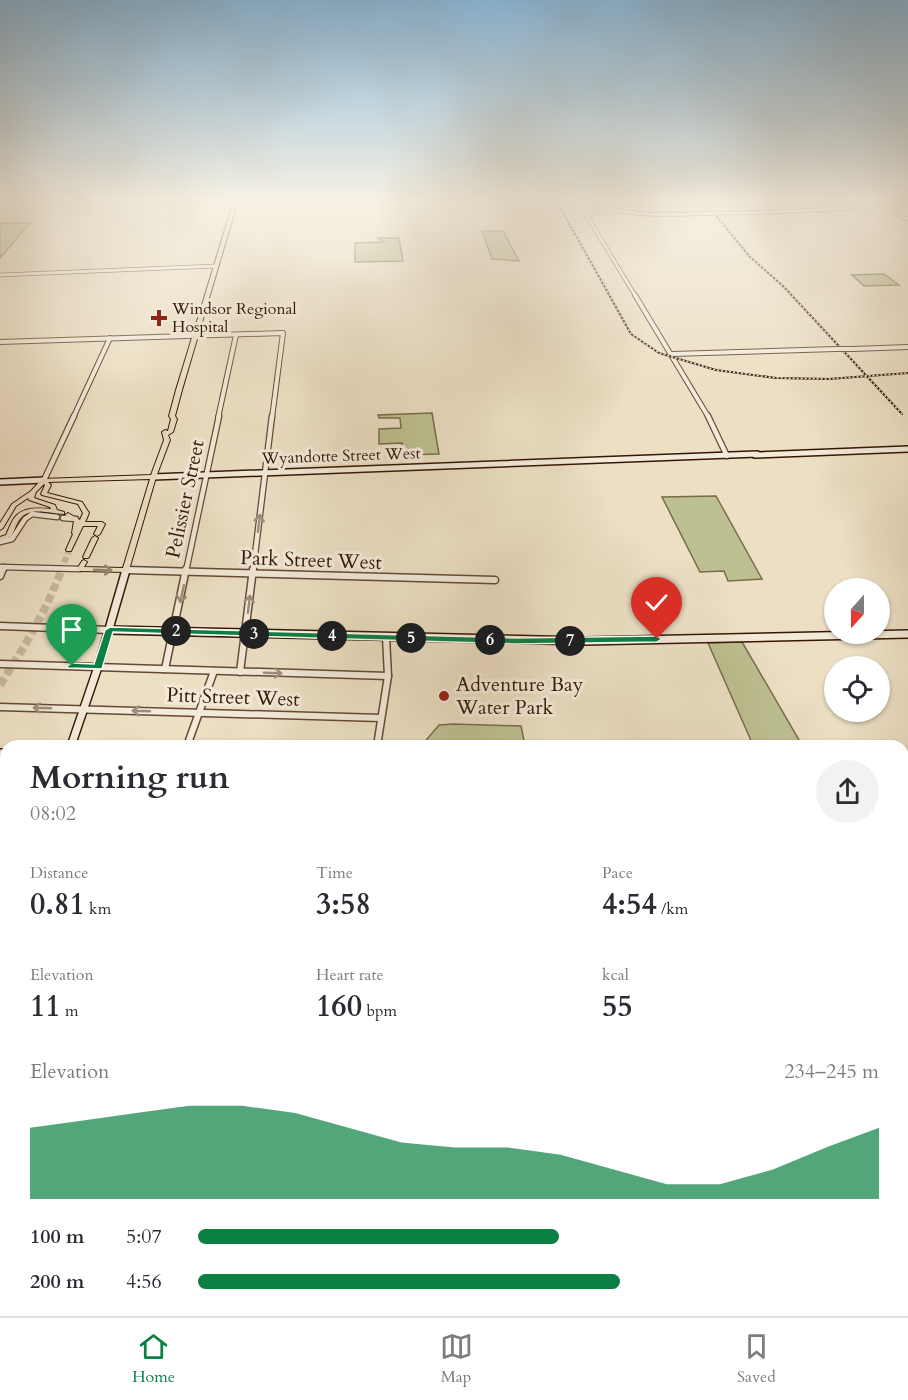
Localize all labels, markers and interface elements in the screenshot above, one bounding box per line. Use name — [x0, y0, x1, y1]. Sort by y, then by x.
place label: Windsor Regional Hospital — [171, 298, 296, 338]
marker: Windsor Regional Hospital — [150, 309, 168, 327]
street label: Pelissier Street — [159, 437, 211, 561]
street label: Wyandotte Street West — [260, 442, 421, 470]
one-way arrow — [254, 514, 265, 534]
street label: Park Street West — [240, 544, 383, 576]
one-way arrow — [93, 564, 113, 575]
pin — [631, 577, 682, 639]
north arrow — [824, 578, 890, 644]
map controls — [824, 578, 890, 722]
one-way arrow — [176, 583, 187, 603]
icon: check — [640, 586, 673, 619]
one-way arrow — [244, 594, 255, 614]
pin — [46, 604, 97, 666]
icon: arrive — [55, 613, 88, 646]
pin: 2 — [161, 616, 191, 646]
pin: 3 — [239, 619, 269, 649]
text: 2 — [172, 620, 180, 642]
pin: 4 — [317, 621, 347, 651]
text: 3 — [250, 623, 258, 645]
pin: 5 — [396, 623, 426, 653]
text: 4 — [328, 625, 336, 647]
pin: 6 — [475, 625, 505, 655]
pin: 7 — [555, 626, 585, 656]
text: 5 — [407, 627, 415, 649]
text: 6 — [486, 629, 494, 651]
text: 7 — [566, 630, 574, 652]
button: locate — [824, 656, 890, 722]
one-way arrow — [262, 667, 282, 679]
place label: Adventure Bay Water Park — [455, 671, 584, 721]
street label: Pitt Street West — [166, 681, 301, 713]
marker: Adventure Bay Water Park — [437, 689, 451, 703]
one-way arrow — [32, 702, 52, 713]
one-way arrow — [132, 705, 152, 716]
text: Morning run — [30, 755, 230, 800]
button: share — [816, 760, 879, 823]
text: 08:02 — [30, 800, 76, 827]
text: Distance — [30, 862, 88, 884]
text: Time — [316, 862, 353, 884]
text: Pace — [602, 862, 633, 884]
text: 0.81 — [30, 884, 85, 925]
text: 3:58 — [316, 884, 371, 925]
text: 4:54 — [602, 884, 657, 925]
text: km — [85, 898, 111, 920]
text: /km — [657, 898, 688, 920]
text: Elevation — [30, 964, 94, 986]
text: Heart rate — [316, 964, 384, 986]
text: kcal — [602, 964, 629, 986]
text: 11 — [30, 986, 61, 1027]
text: 160 — [316, 986, 362, 1027]
text: 55 — [602, 986, 633, 1027]
text: m — [61, 1000, 79, 1022]
text: bpm — [362, 1000, 397, 1022]
text: Elevation — [30, 1058, 109, 1085]
text: 234–245 m — [784, 1058, 879, 1085]
text: 100 m — [30, 1223, 85, 1250]
text: 5:07 — [126, 1223, 162, 1250]
text: 200 m — [30, 1268, 85, 1295]
text: 4:56 — [126, 1268, 162, 1295]
tab: Home — [132, 1330, 175, 1388]
tab: Map — [440, 1330, 473, 1388]
tab: Saved — [737, 1330, 776, 1388]

